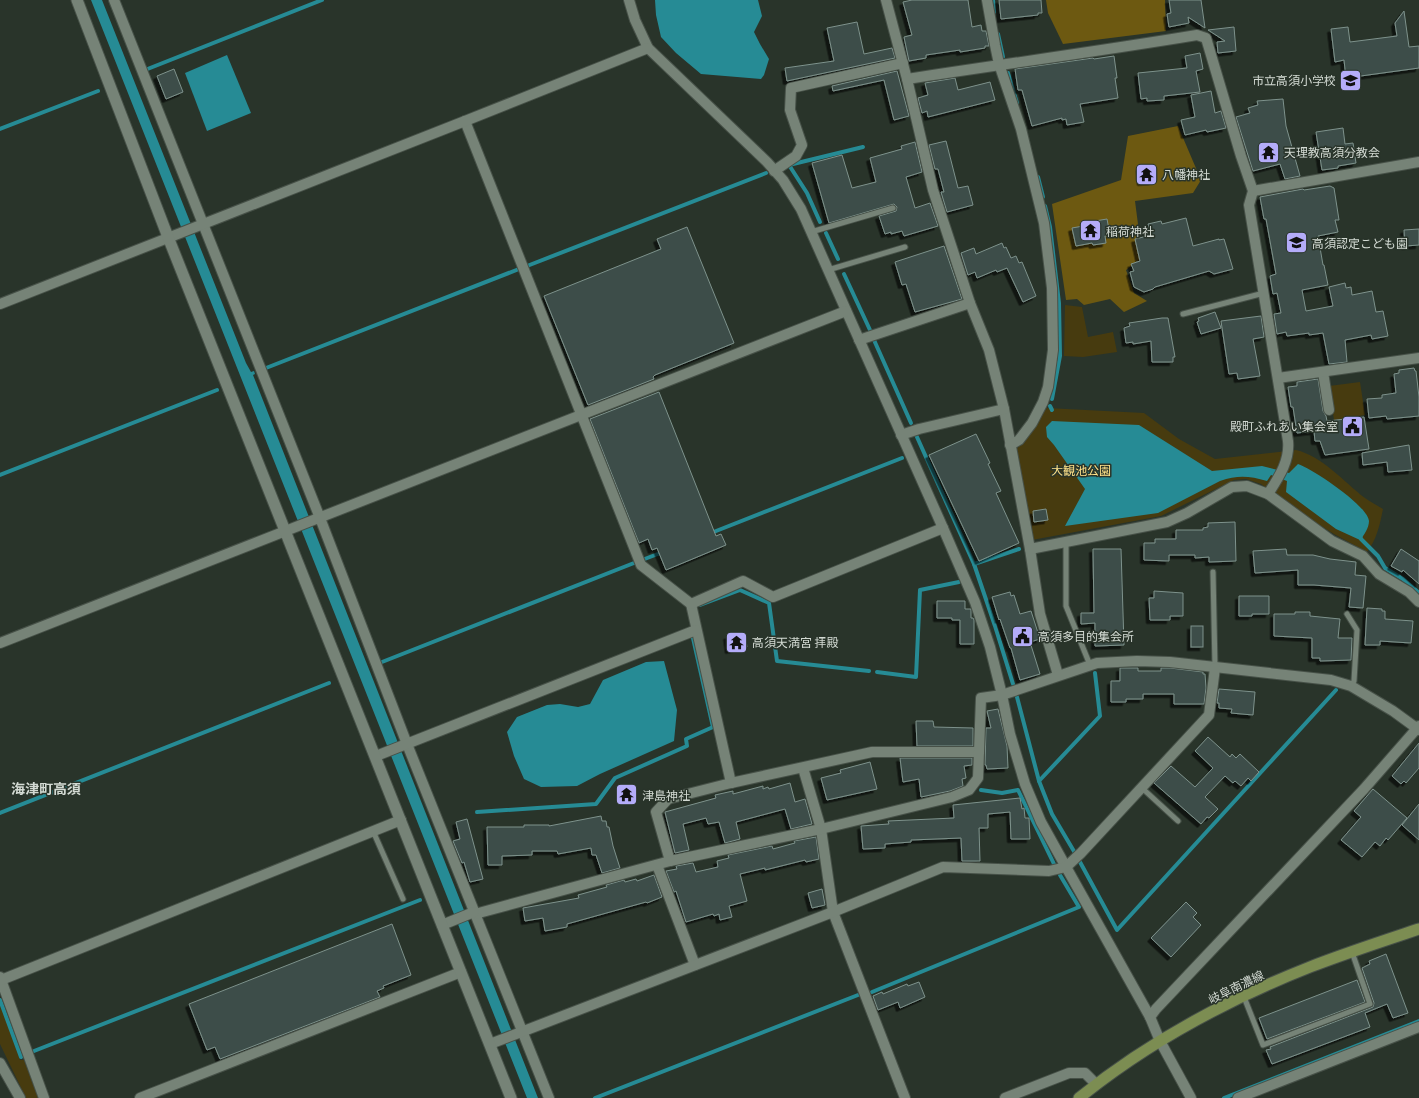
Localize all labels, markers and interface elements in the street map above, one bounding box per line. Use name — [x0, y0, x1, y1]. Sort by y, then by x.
school or university icon: 市立高須小学校 — [1338, 67, 1364, 93]
place label: 市立高須小学校 — [1252, 73, 1336, 88]
temple icon: 天理教高須分教会 — [1256, 139, 1282, 165]
place label: 天理教高須分教会 — [1284, 145, 1380, 160]
temple icon: 八幡神社 — [1133, 161, 1159, 187]
place label: 八幡神社 — [1162, 167, 1210, 182]
temple icon: 稲荷神社 — [1078, 218, 1104, 244]
place label: 稲荷神社 — [1106, 224, 1154, 239]
school or university icon: 高須認定こども園 — [1283, 230, 1309, 256]
place label: 高須認定こども園 — [1312, 236, 1408, 251]
public building icon: 殿町ふれあい集会室 — [1340, 413, 1366, 439]
place label: 殿町ふれあい集会室 — [1230, 419, 1338, 434]
park label: 大観池公園 — [1051, 463, 1111, 478]
public building icon: 高須多目的集会所 — [1009, 623, 1035, 649]
temple icon: 高須天満宮 拝殿 — [724, 629, 750, 655]
place label: 高須多目的集会所 — [1038, 629, 1134, 644]
place label: 高須天満宮 拝殿 — [752, 635, 839, 650]
district label: 海津町高須 — [11, 780, 81, 798]
temple icon: 津島神社 — [613, 782, 639, 808]
place label: 津島神社 — [642, 788, 690, 803]
street label: 岐阜南濃線 — [1206, 967, 1266, 1007]

